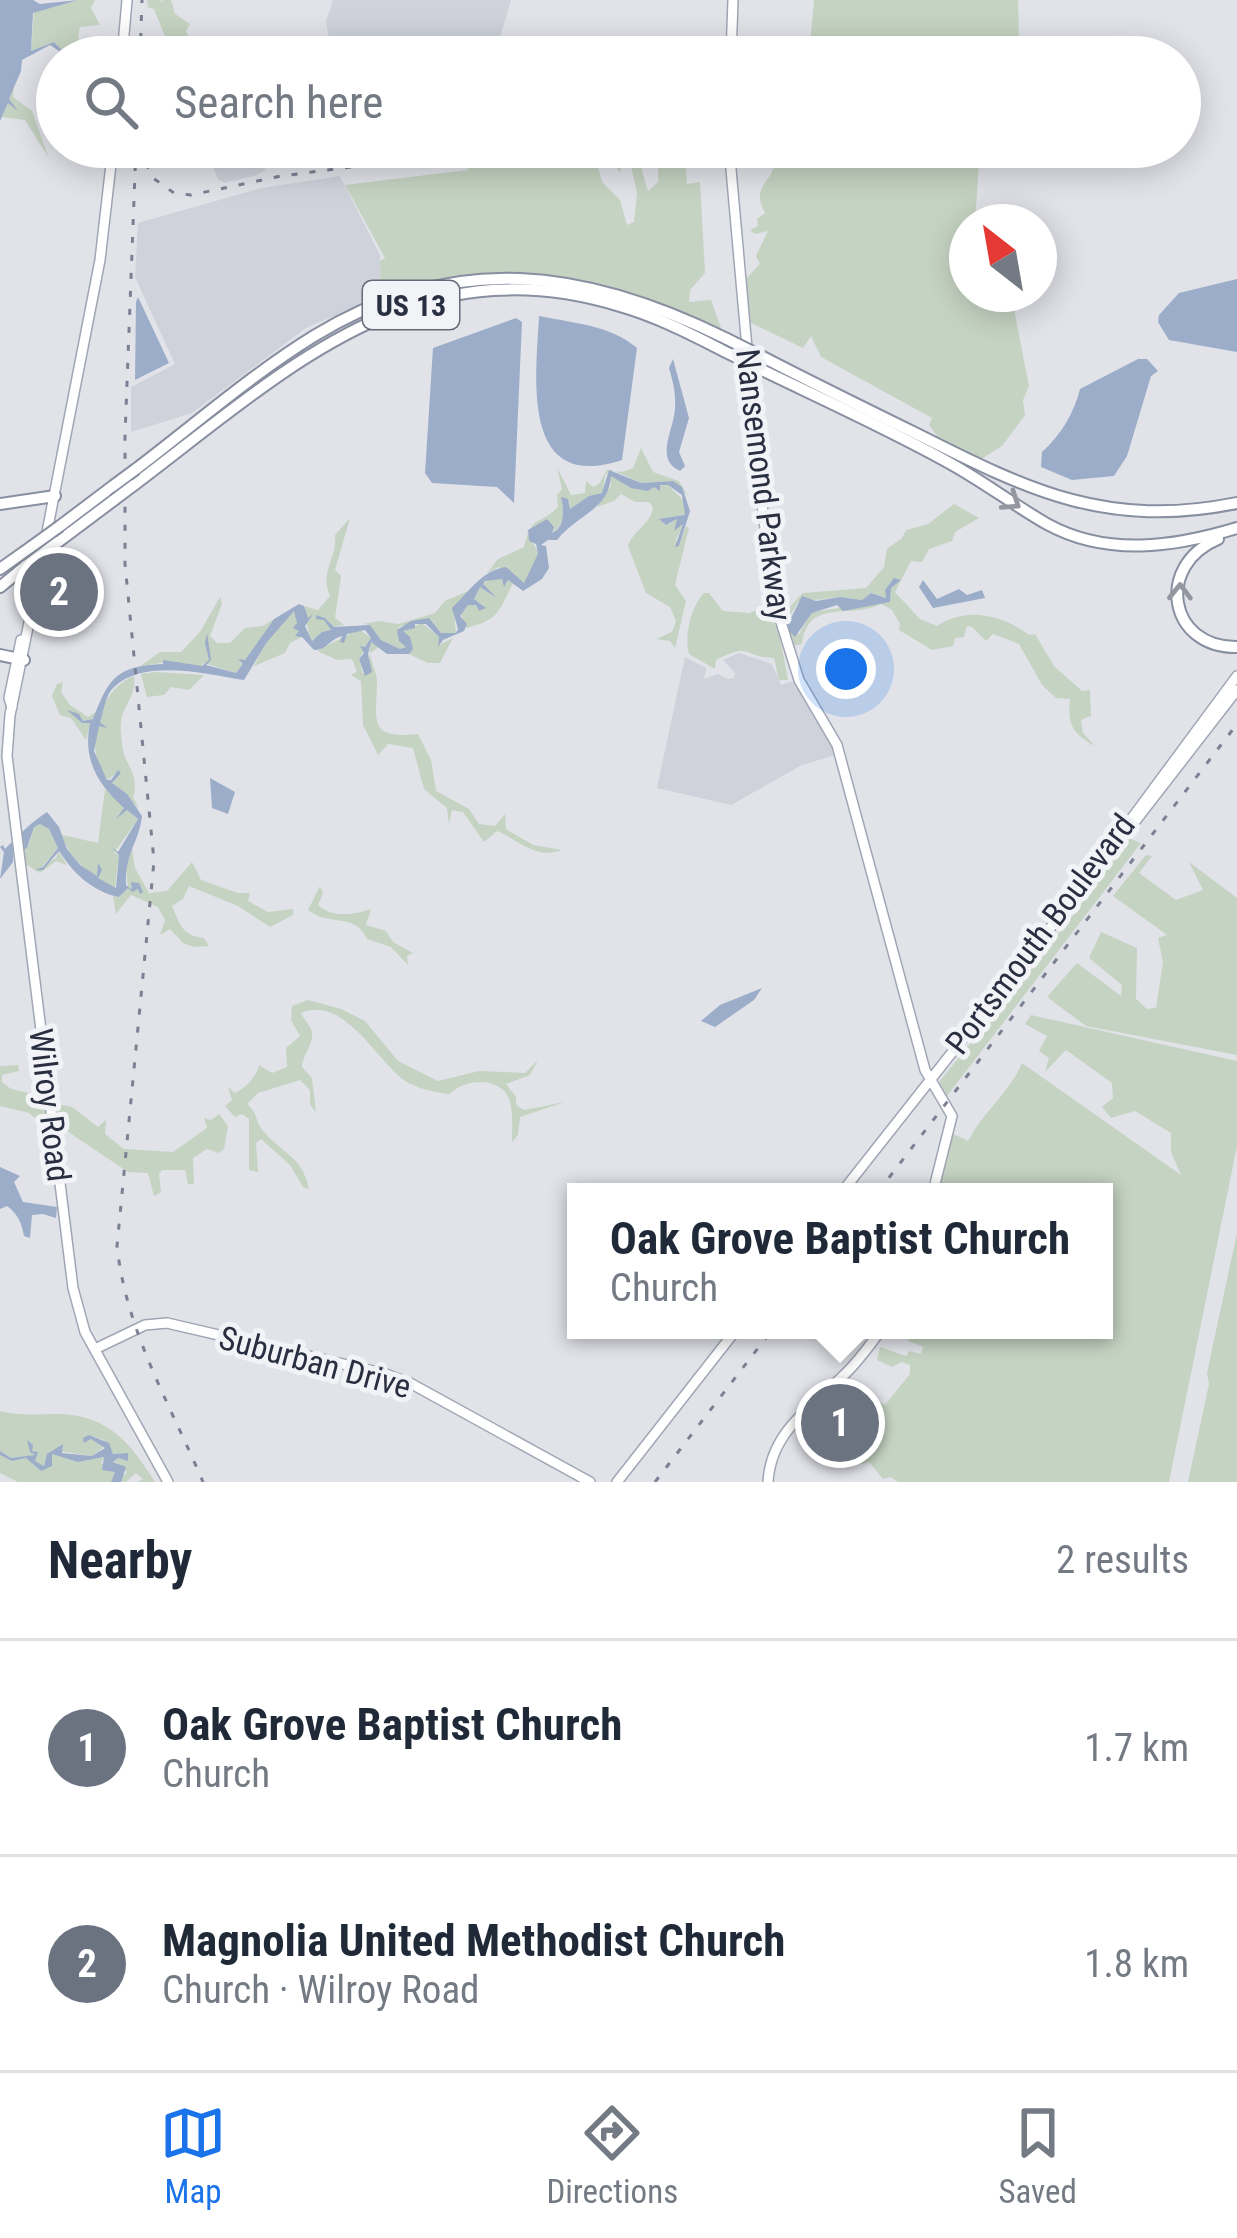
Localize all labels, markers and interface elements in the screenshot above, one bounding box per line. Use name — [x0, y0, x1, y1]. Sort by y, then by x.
search box — [36, 36, 1201, 168]
icon: search — [78, 69, 144, 135]
text: Search here — [174, 76, 383, 129]
north arrow — [949, 204, 1057, 312]
road number: US 13 — [363, 281, 459, 329]
street label: Nansemond Parkway — [728, 347, 800, 623]
one-way arrow — [999, 487, 1021, 509]
pin: 2 — [20, 547, 98, 637]
one-way arrow — [1167, 582, 1193, 600]
your location — [816, 639, 876, 699]
street label: Portsmouth Boulevard — [937, 806, 1143, 1062]
street label: Wilroy Road — [21, 1026, 79, 1184]
popup — [567, 1183, 1113, 1339]
text: Oak Grove Baptist Church — [610, 1212, 1070, 1265]
text: Church — [610, 1265, 718, 1311]
street label: Suburban Drive — [215, 1318, 415, 1406]
pin: 1 — [801, 1378, 879, 1468]
text: Nearby — [48, 1531, 192, 1590]
text: 2 results — [1056, 1537, 1189, 1583]
text: Oak Grove Baptist Church — [162, 1698, 622, 1751]
text: 1 — [77, 1725, 97, 1771]
text: 1.7 km — [1084, 1725, 1189, 1771]
text: Church — [162, 1751, 270, 1797]
text: Magnolia United Methodist Church — [162, 1914, 785, 1967]
text: 2 — [77, 1941, 97, 1987]
text: 1.8 km — [1084, 1941, 1189, 1987]
text: Church · Wilroy Road — [162, 1967, 479, 2013]
tab: Map — [160, 2100, 226, 2211]
tab: Directions — [546, 2100, 678, 2211]
tab: Saved — [998, 2100, 1077, 2211]

